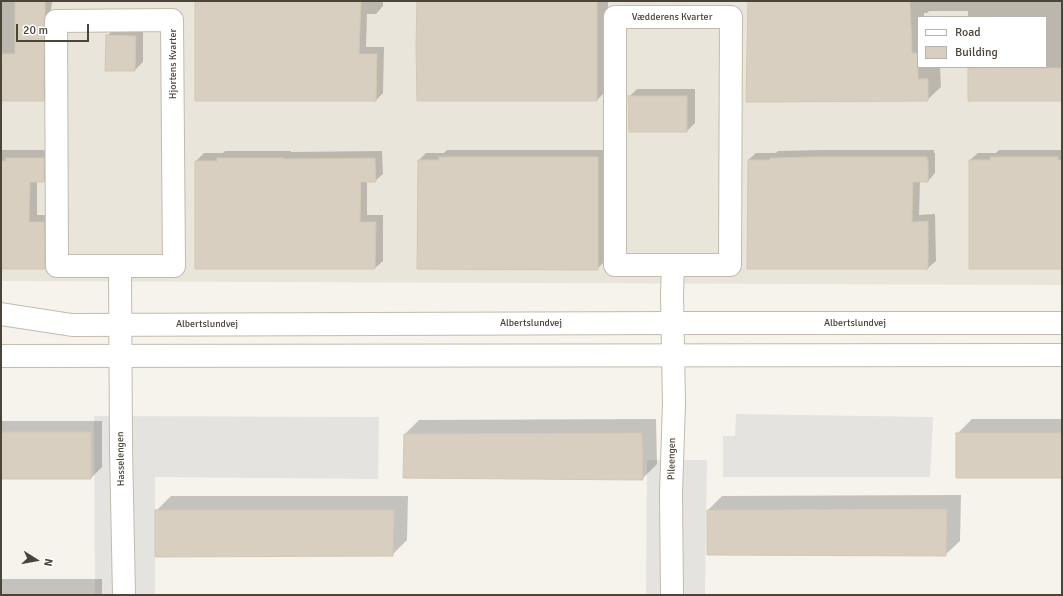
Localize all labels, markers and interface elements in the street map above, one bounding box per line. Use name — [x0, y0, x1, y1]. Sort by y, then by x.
street label: Vædderens Kvarter — [632, 11, 712, 23]
scale bar — [18, 16, 91, 42]
legend — [917, 16, 1047, 68]
text: 20 m — [23, 23, 48, 38]
text: Road — [955, 25, 981, 40]
street label: Hjortens Kvarter — [167, 29, 179, 99]
text: Building — [955, 45, 998, 60]
street label: Albertslundvej — [500, 317, 562, 329]
street label: Albertslundvej — [824, 317, 886, 329]
street label: Albertslundvej — [176, 318, 238, 330]
street label: Hasselengen — [115, 432, 127, 486]
street label: Pileengen — [666, 438, 678, 480]
north arrow — [16, 540, 56, 580]
text: N — [41, 557, 55, 567]

